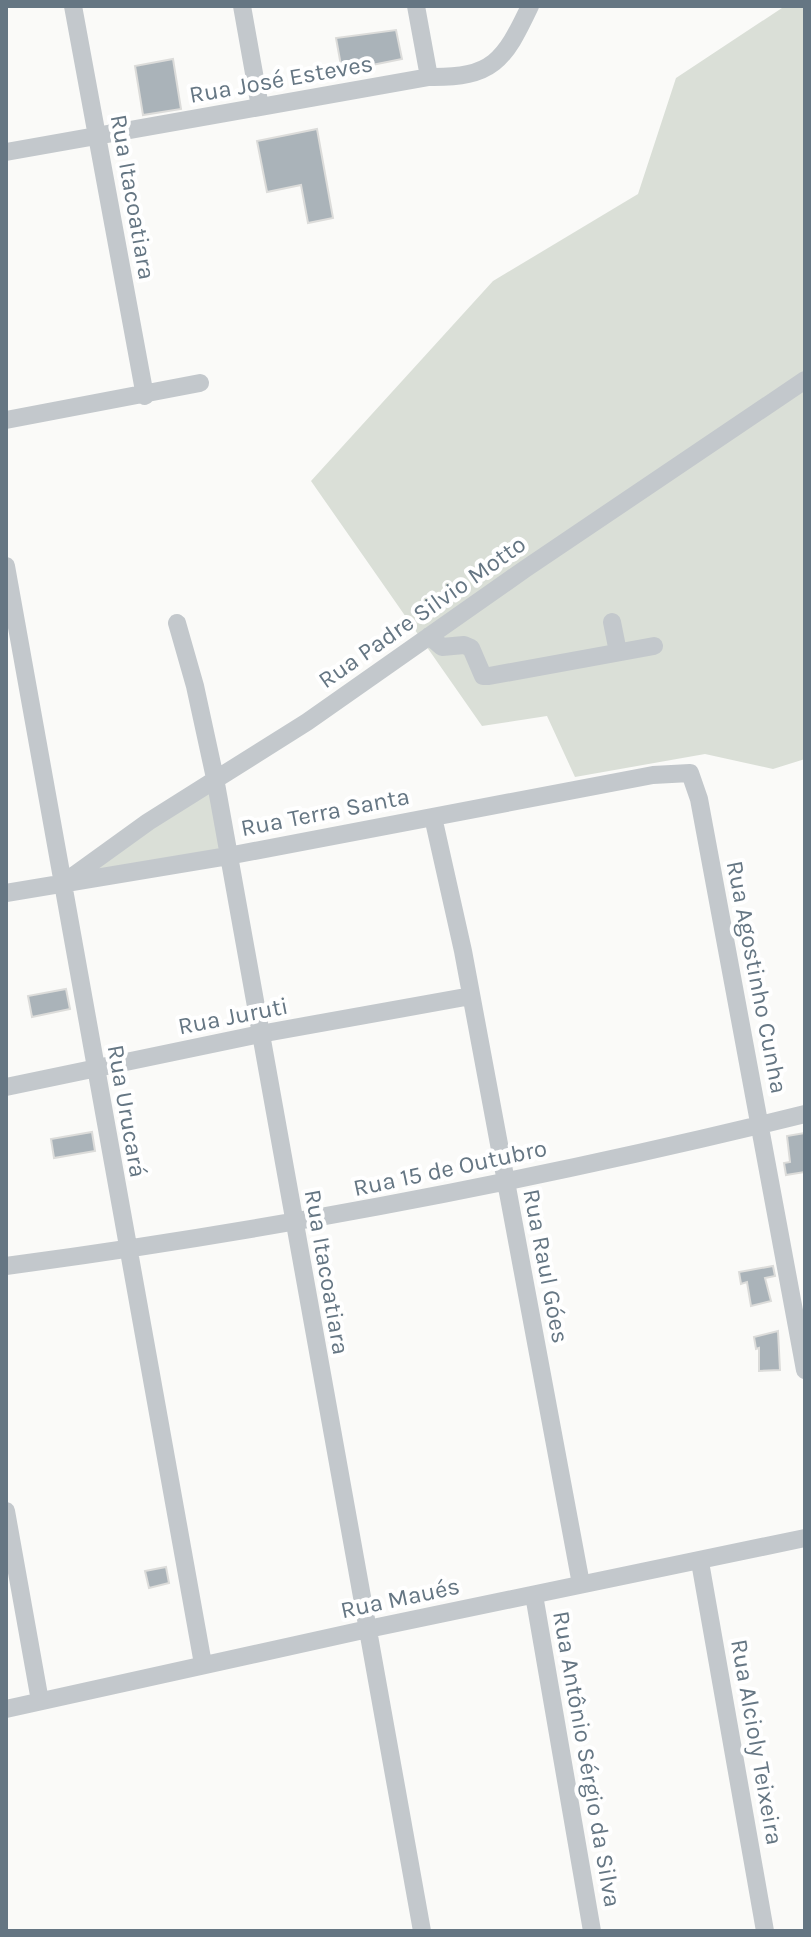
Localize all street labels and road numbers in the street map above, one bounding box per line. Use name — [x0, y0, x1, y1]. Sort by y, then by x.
street label: Rua José Esteves — [187, 49, 375, 109]
street label: Rua Itacoatiara — [105, 112, 161, 282]
street label: Rua Padre Silvio Motto — [313, 530, 531, 694]
street label: Rua Terra Santa — [238, 782, 412, 842]
street label: Rua Agostinho Cunha — [721, 858, 793, 1096]
street label: Rua Juruti — [175, 992, 291, 1040]
street label: Rua Urucará — [102, 1042, 152, 1180]
street label: Rua 15 de Outubro — [351, 1134, 549, 1202]
street label: Rua Itacoatiara — [299, 1187, 355, 1357]
street label: Rua Raul Góes — [517, 1187, 575, 1345]
street label: Rua Maués — [338, 1572, 462, 1624]
street label: Rua Antônio Sérgio da Silva — [547, 1609, 627, 1909]
street label: Rua Alcioly Teixeira — [725, 1637, 789, 1847]

